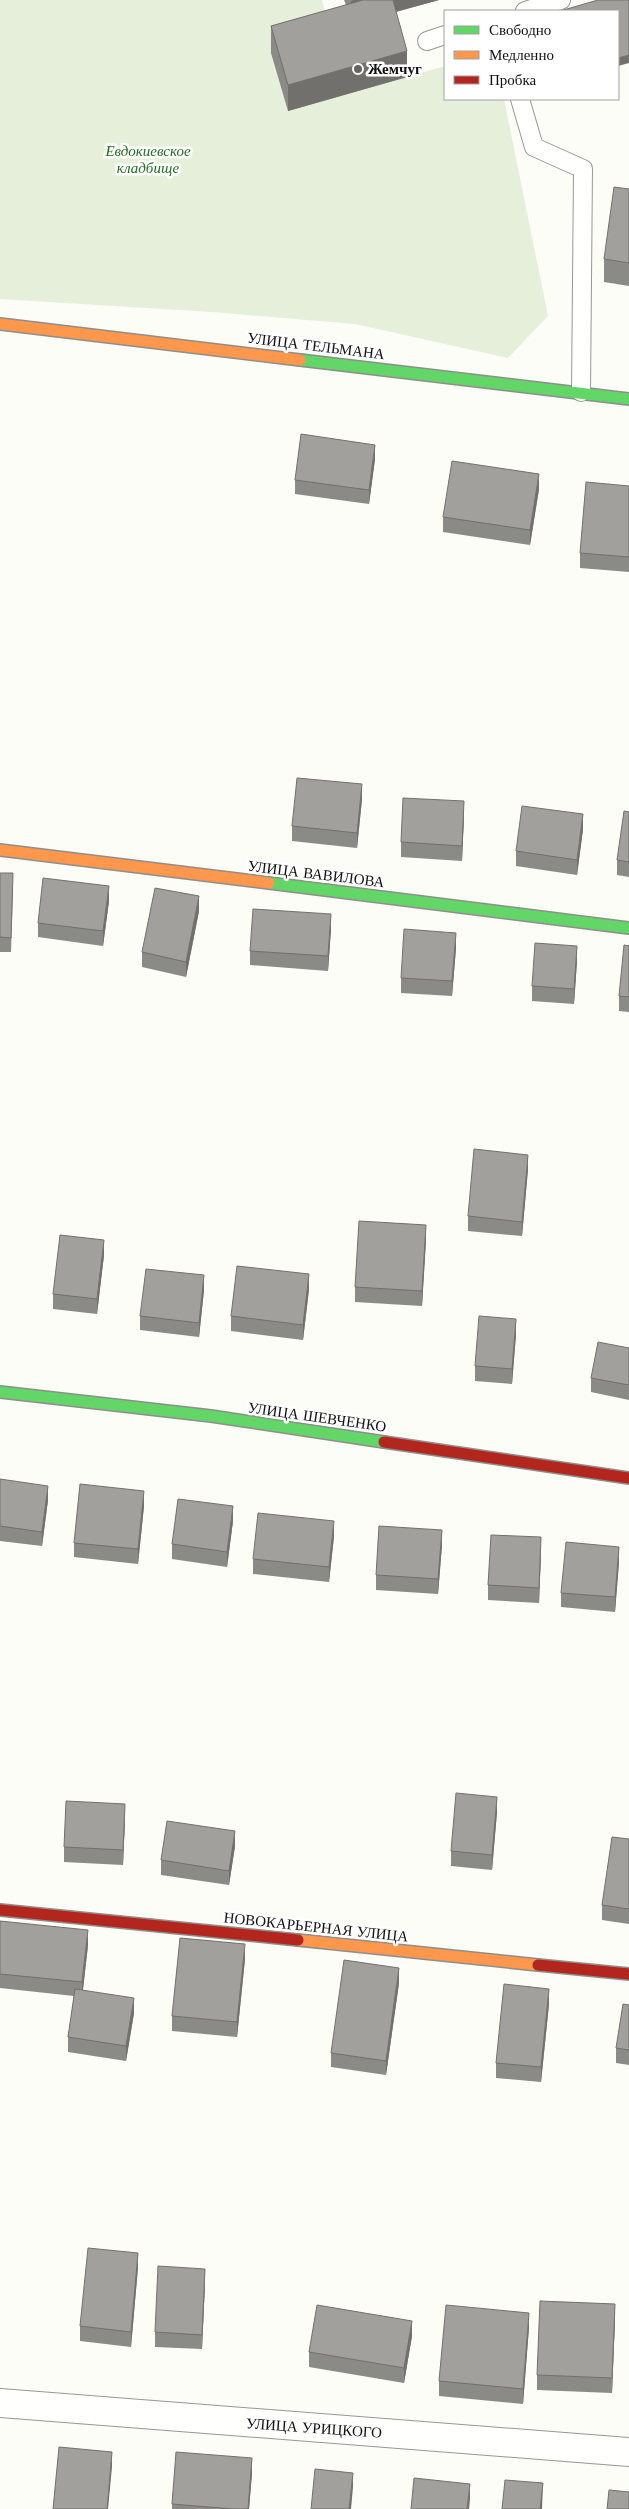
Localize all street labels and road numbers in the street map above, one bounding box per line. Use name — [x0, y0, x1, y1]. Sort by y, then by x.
street label: УЛИЦА ТЕЛЬМАНА — [246, 328, 386, 363]
street label: УЛИЦА ВАВИЛОВА — [247, 856, 386, 891]
street label: УЛИЦА ШЕВЧЕНКО — [247, 1397, 388, 1436]
street label: НОВОКАРЬЕРНАЯ УЛИЦА — [223, 1907, 409, 1946]
street label: УЛИЦА УРИЦКОГО — [245, 2413, 383, 2442]

